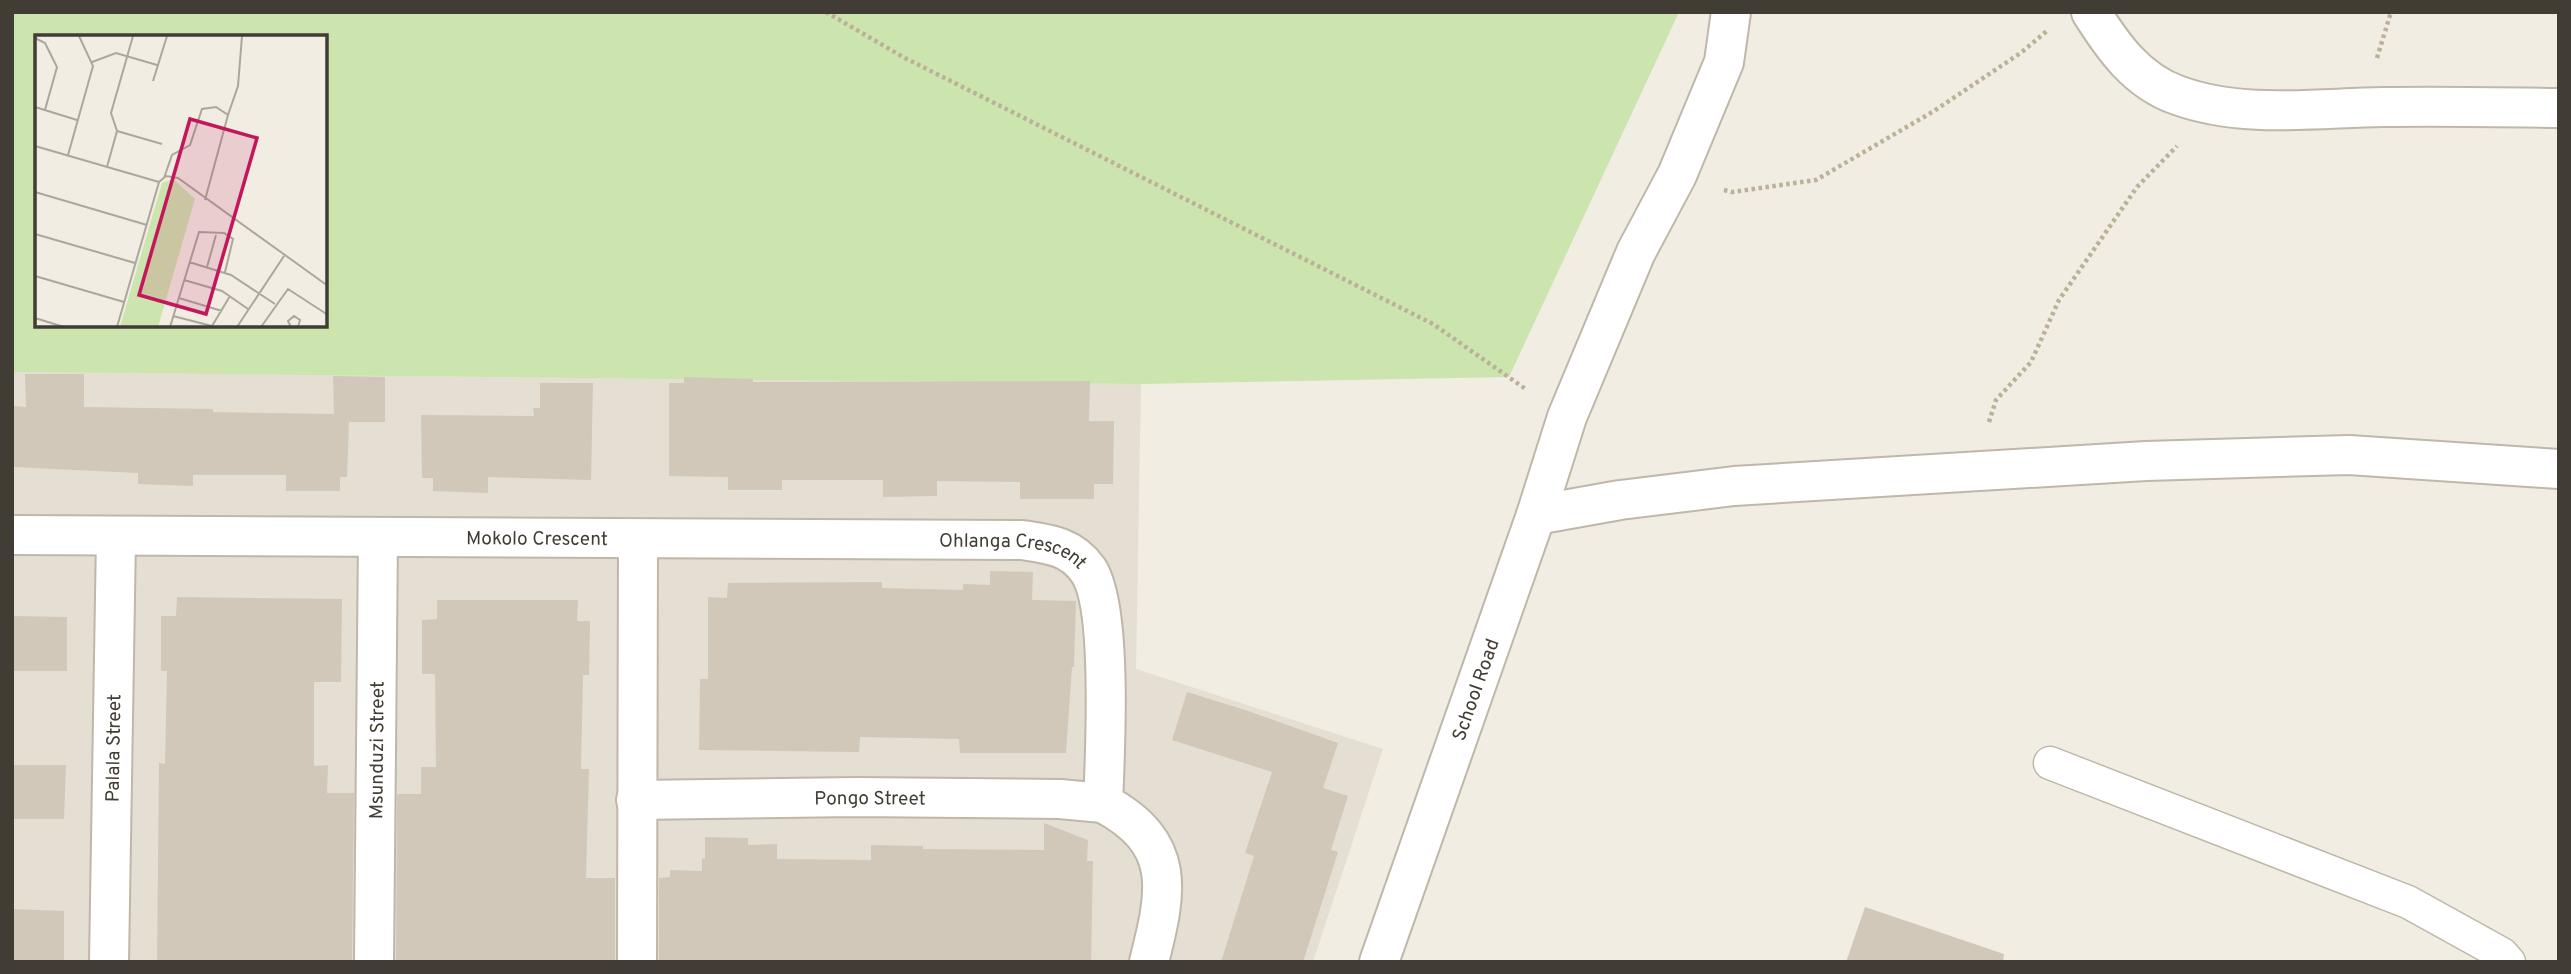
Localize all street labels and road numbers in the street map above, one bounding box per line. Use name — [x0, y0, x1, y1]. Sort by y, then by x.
street label: Mokolo Crescent — [466, 527, 608, 552]
street label: Ohlanga Crescent — [939, 530, 1092, 575]
street label: School Road — [1448, 636, 1506, 744]
street label: Msunduzi Street — [365, 681, 391, 819]
street label: Palala Street — [102, 694, 127, 802]
street label: Pongo Street — [814, 787, 926, 812]

